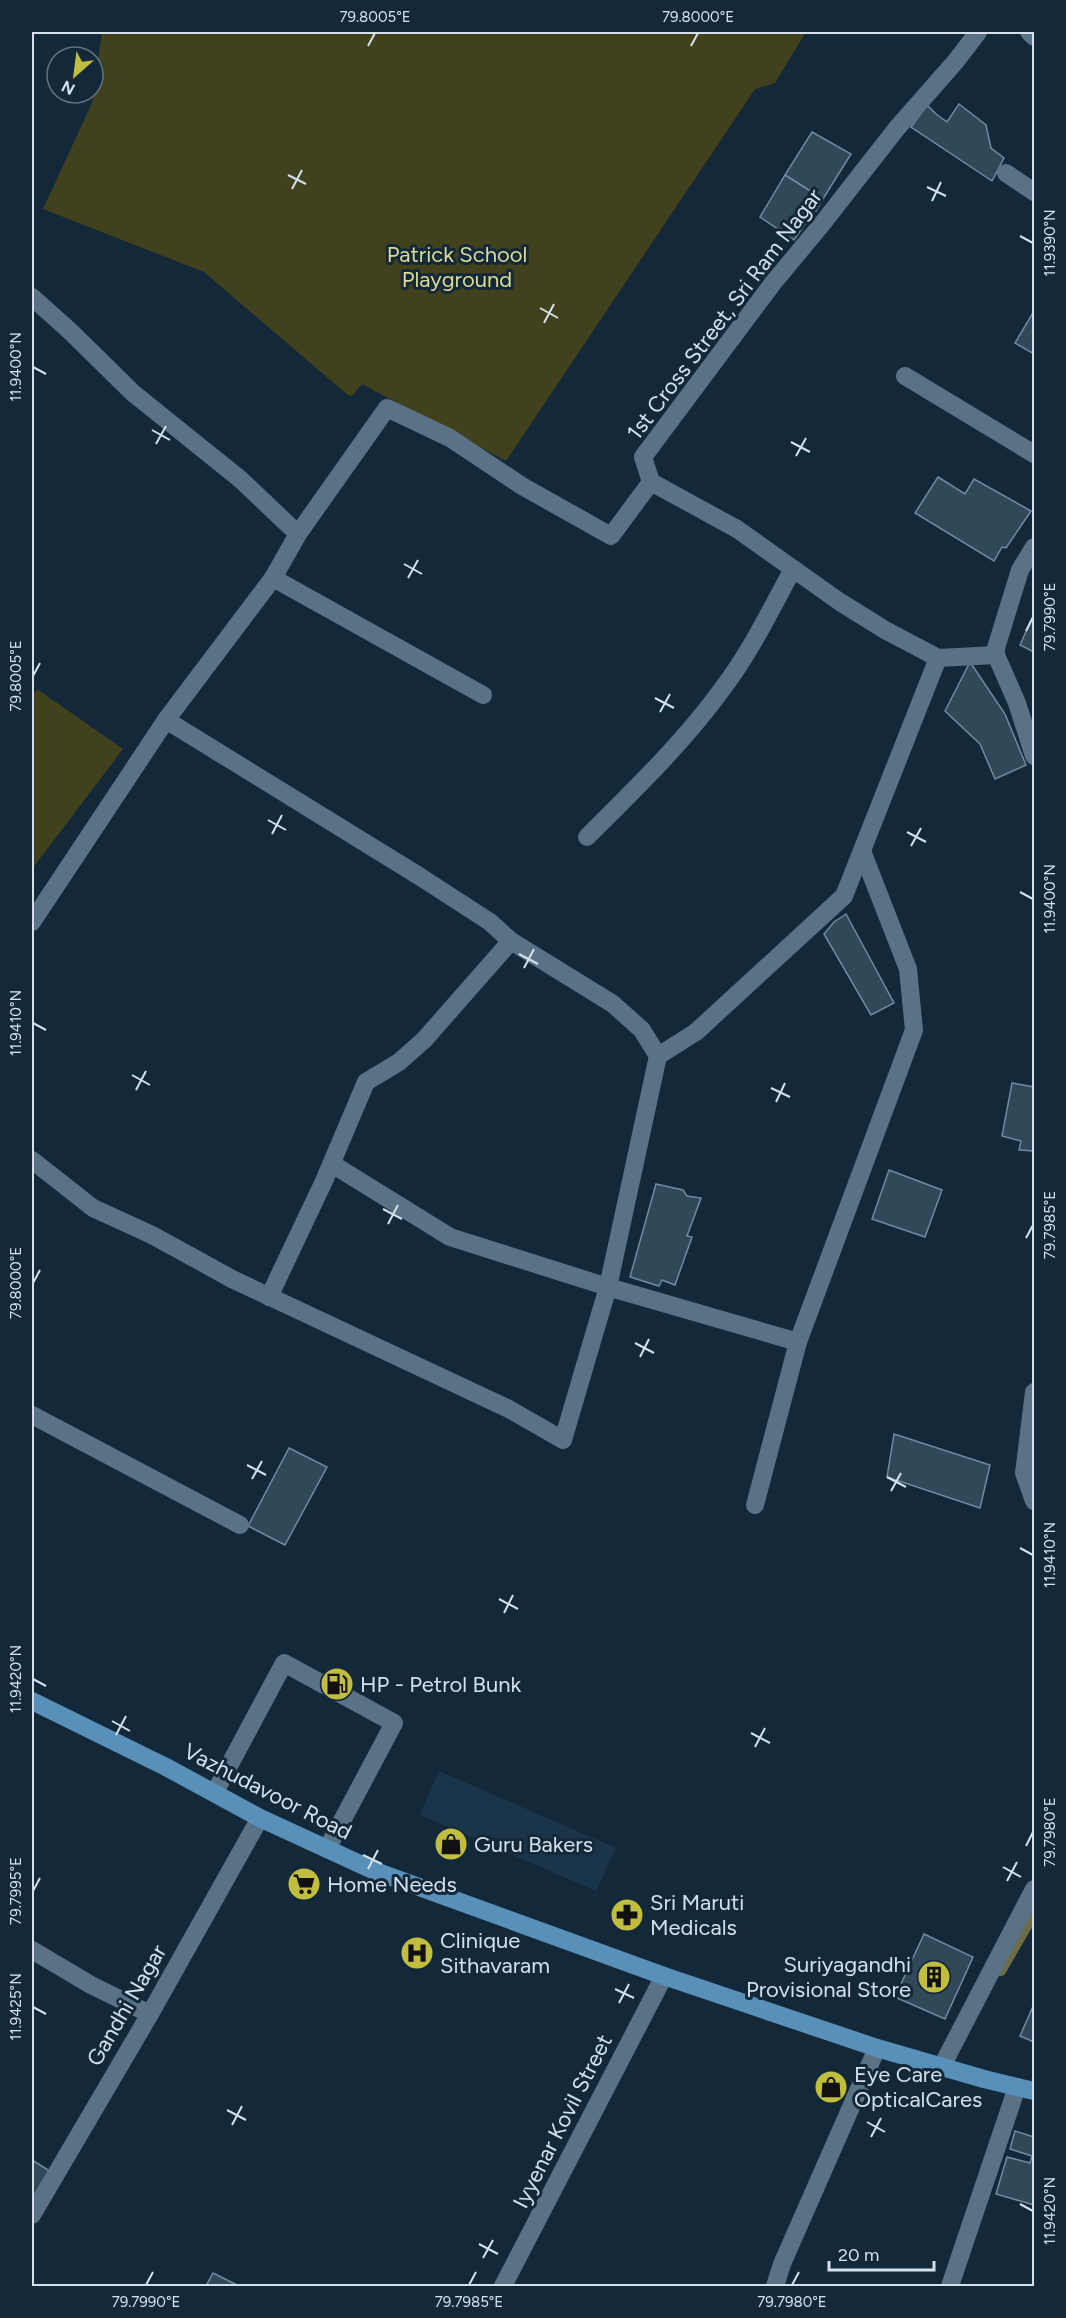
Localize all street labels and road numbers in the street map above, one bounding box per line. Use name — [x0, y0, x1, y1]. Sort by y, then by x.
street label: 1st Cross Street, Sri Ram Nagar — [621, 183, 828, 445]
street label: Vazhudavoor Road — [179, 1737, 356, 1845]
street label: Gandhi Nagar — [81, 1939, 172, 2071]
street label: Iyyenar Kovil Street — [507, 2030, 618, 2213]

